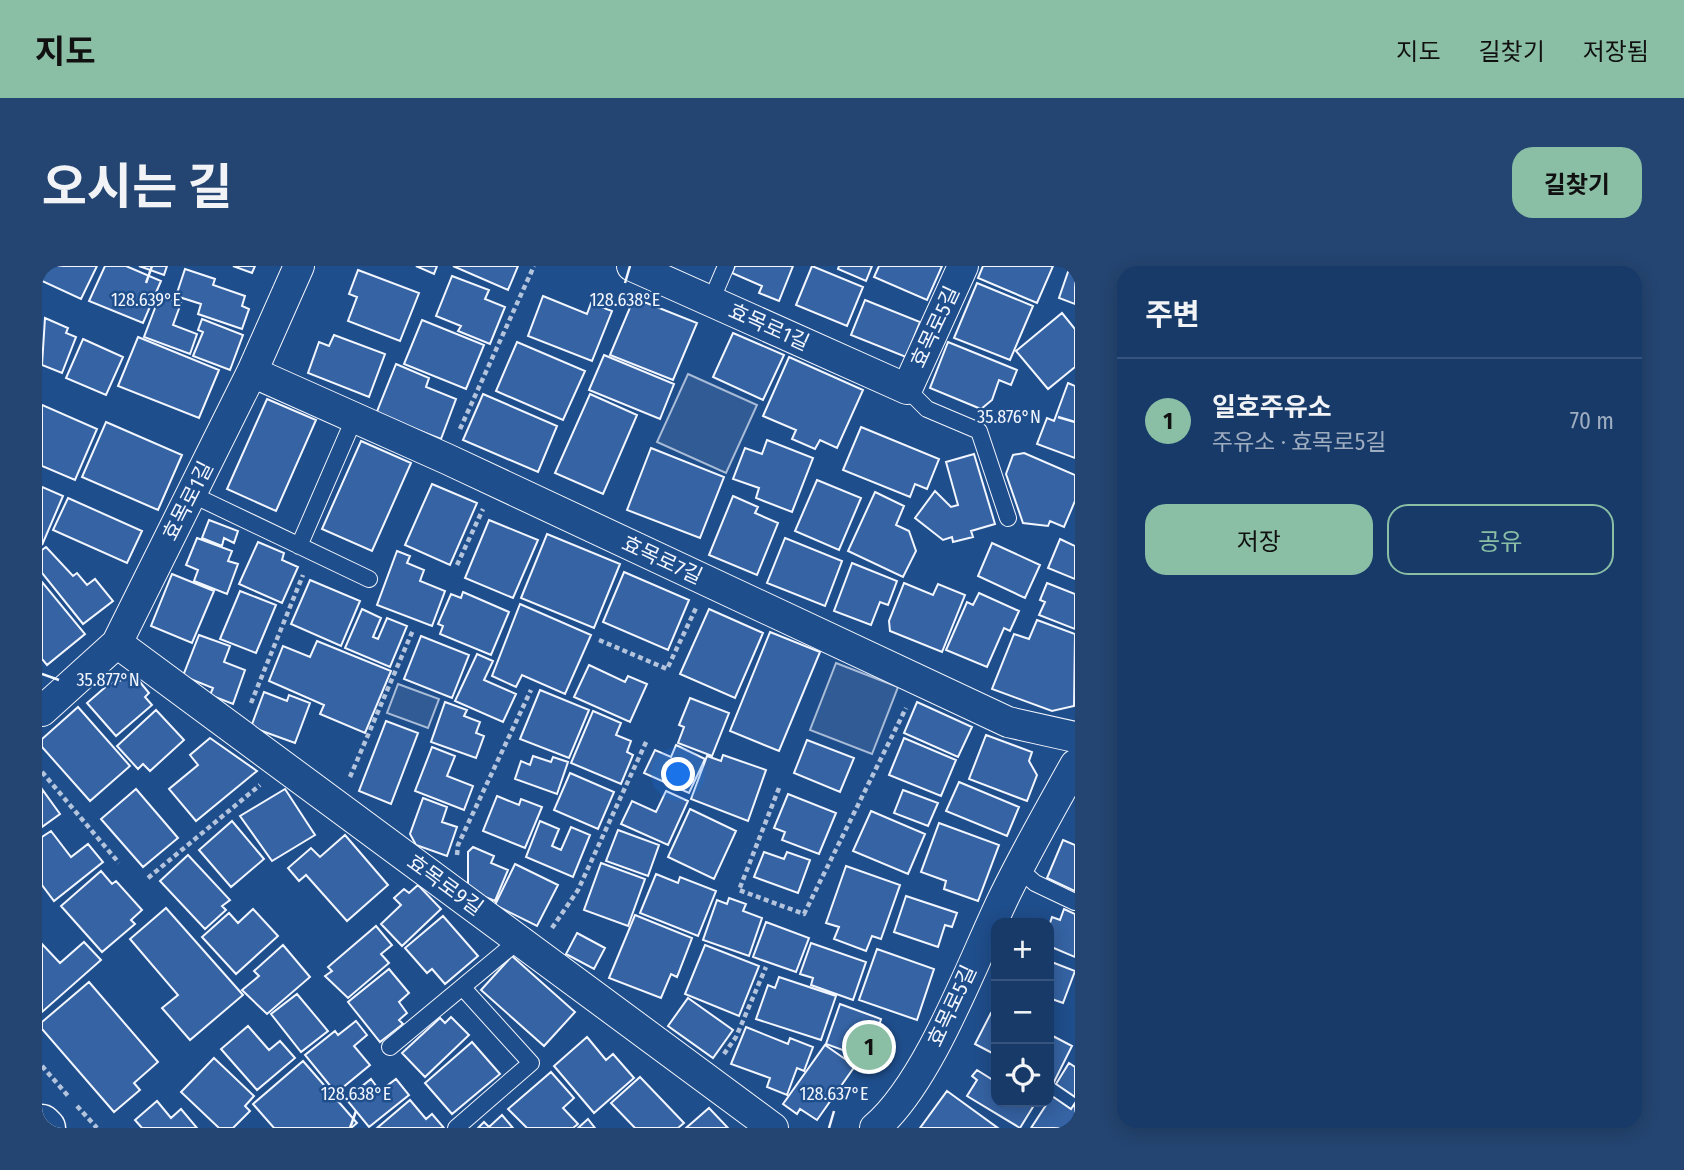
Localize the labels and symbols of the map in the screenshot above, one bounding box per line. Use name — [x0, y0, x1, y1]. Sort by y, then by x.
street label: 효목로5길 — [905, 282, 965, 372]
text: 128.639°E — [111, 289, 181, 311]
text: 128.638°E — [590, 289, 660, 311]
street label: 효목로1길 — [725, 298, 813, 356]
text: 35.876°N — [977, 406, 1041, 428]
street label: 효목로1길 — [157, 457, 219, 545]
street label: 효목로7길 — [618, 530, 706, 590]
text: 35.877°N — [76, 669, 140, 691]
your location — [661, 757, 695, 791]
street label: 효목로9길 — [402, 849, 488, 921]
street label: 효목로5길 — [922, 961, 982, 1051]
pin: 1 — [846, 1021, 892, 1073]
text: 128.638°E — [321, 1083, 391, 1105]
text: 128.637°E — [800, 1083, 868, 1105]

